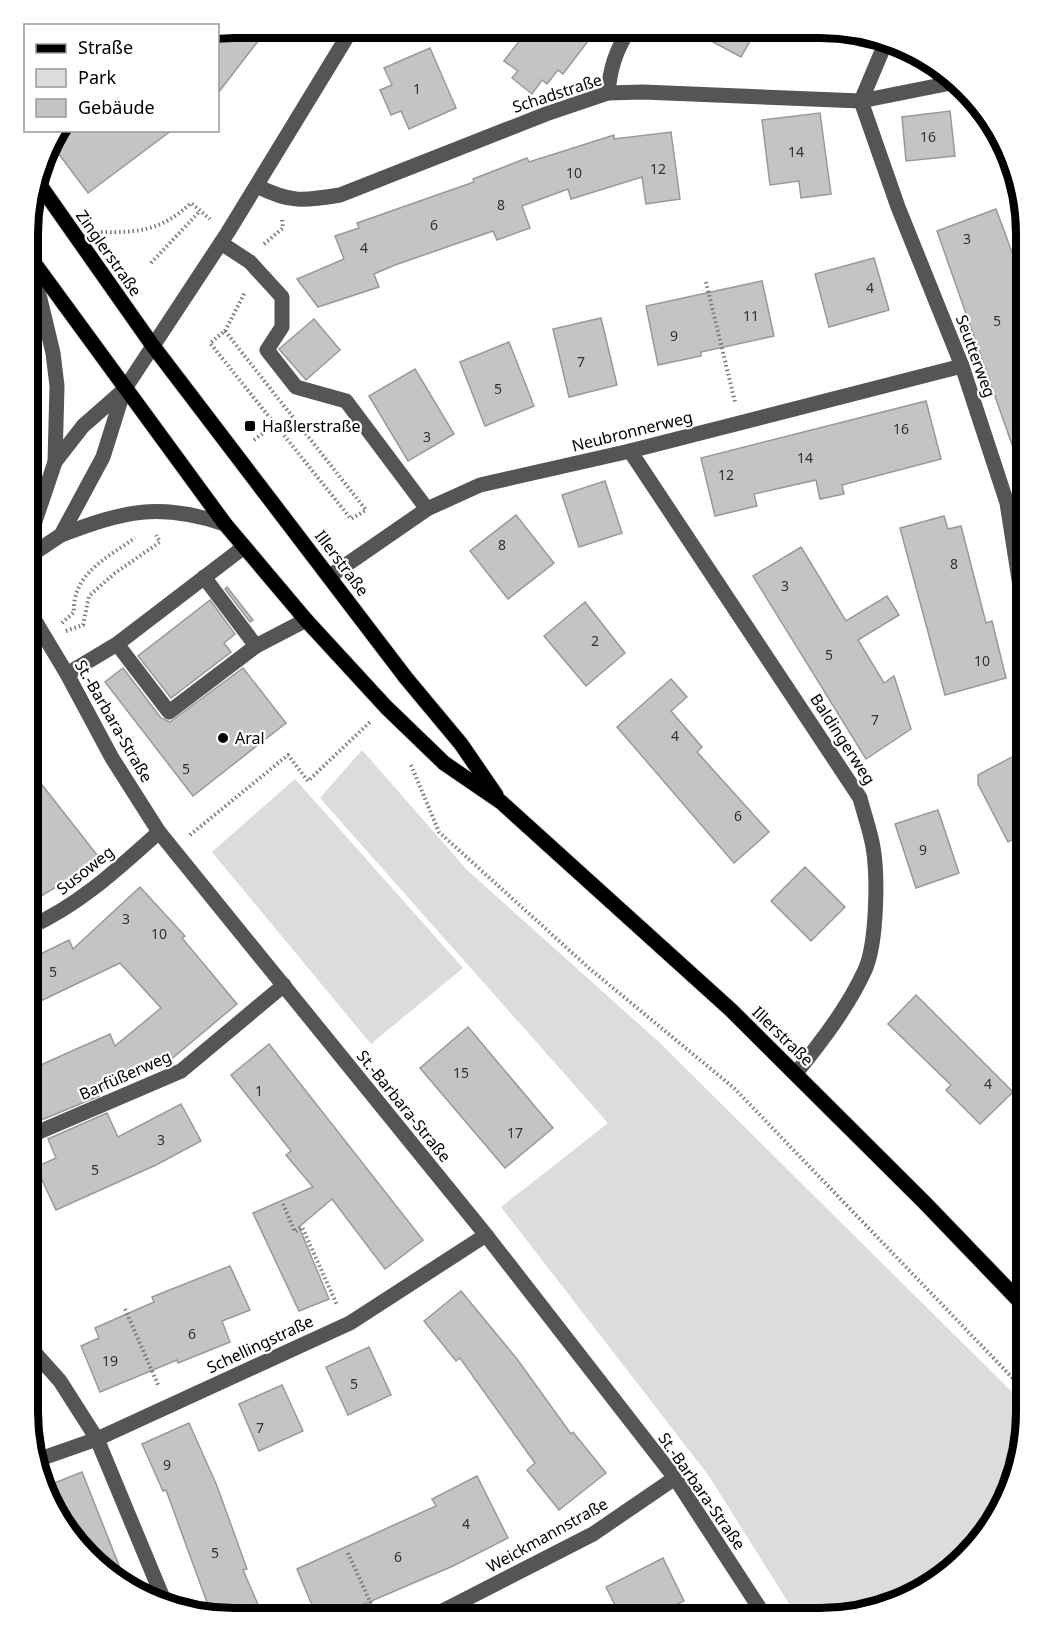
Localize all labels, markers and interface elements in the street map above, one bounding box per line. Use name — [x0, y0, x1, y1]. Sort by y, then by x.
legend — [24, 24, 219, 132]
text: Straße — [78, 35, 133, 59]
text: Park — [78, 65, 116, 89]
street label: Schadstraße — [509, 68, 605, 118]
house number: 1 — [413, 79, 421, 98]
text: Gebäude — [78, 95, 155, 119]
house number: 16 — [920, 127, 936, 146]
house number: 14 — [788, 142, 804, 161]
house number: 12 — [650, 159, 666, 178]
house number: 10 — [566, 163, 582, 182]
house number: 8 — [497, 195, 505, 214]
street label: Zinglerstraße — [71, 205, 147, 301]
house number: 6 — [430, 215, 438, 234]
house number: 3 — [963, 229, 971, 248]
house number: 4 — [360, 238, 368, 257]
house number: 4 — [866, 278, 874, 297]
house number: 11 — [743, 306, 759, 325]
house number: 5 — [993, 311, 1001, 330]
street label: Seutterweg — [951, 312, 1001, 400]
house number: 9 — [670, 326, 678, 345]
house number: 7 — [577, 352, 585, 371]
house number: 5 — [494, 379, 502, 398]
street label: Neubronnerweg — [569, 405, 695, 457]
place label: Haßlerstraße — [262, 415, 361, 437]
marker: Haßlerstraße — [243, 419, 257, 433]
house number: 16 — [893, 419, 909, 438]
house number: 3 — [423, 427, 431, 446]
house number: 14 — [797, 448, 813, 467]
house number: 12 — [718, 465, 734, 484]
street label: Illerstraße — [310, 526, 374, 600]
house number: 8 — [498, 535, 506, 554]
house number: 8 — [950, 554, 958, 573]
house number: 3 — [781, 576, 789, 595]
house number: 2 — [591, 631, 599, 650]
house number: 5 — [825, 645, 833, 664]
house number: 10 — [974, 651, 990, 670]
street label: St.-Barbara-Straße — [70, 656, 158, 786]
street label: Baldingerweg — [805, 689, 881, 789]
house number: 7 — [871, 710, 879, 729]
house number: 4 — [671, 726, 679, 745]
place label: Aral — [235, 727, 265, 749]
marker: Aral — [216, 731, 230, 745]
house number: 5 — [182, 759, 190, 778]
house number: 6 — [734, 806, 742, 825]
house number: 9 — [919, 840, 927, 859]
street label: Susoweg — [52, 841, 118, 899]
house number: 3 — [122, 909, 130, 928]
house number: 10 — [151, 924, 167, 943]
house number: 5 — [49, 962, 57, 981]
street label: Illerstraße — [748, 1001, 818, 1071]
street label: Barfüßerweg — [76, 1045, 174, 1105]
street label: St.-Barbara-Straße — [352, 1045, 456, 1167]
house number: 15 — [453, 1063, 469, 1082]
house number: 4 — [984, 1074, 992, 1093]
house number: 1 — [255, 1081, 263, 1100]
house number: 17 — [507, 1123, 523, 1142]
house number: 3 — [157, 1130, 165, 1149]
house number: 5 — [91, 1160, 99, 1179]
street label: Schellingstraße — [203, 1310, 317, 1378]
house number: 6 — [188, 1324, 196, 1343]
house number: 19 — [102, 1351, 118, 1370]
house number: 5 — [350, 1374, 358, 1393]
house number: 7 — [256, 1418, 264, 1437]
street label: St.-Barbara-Straße — [653, 1428, 751, 1554]
house number: 9 — [163, 1455, 171, 1474]
street label: Weickmannstraße — [482, 1493, 612, 1577]
house number: 4 — [462, 1514, 470, 1533]
house number: 5 — [211, 1543, 219, 1562]
house number: 6 — [394, 1547, 402, 1566]

